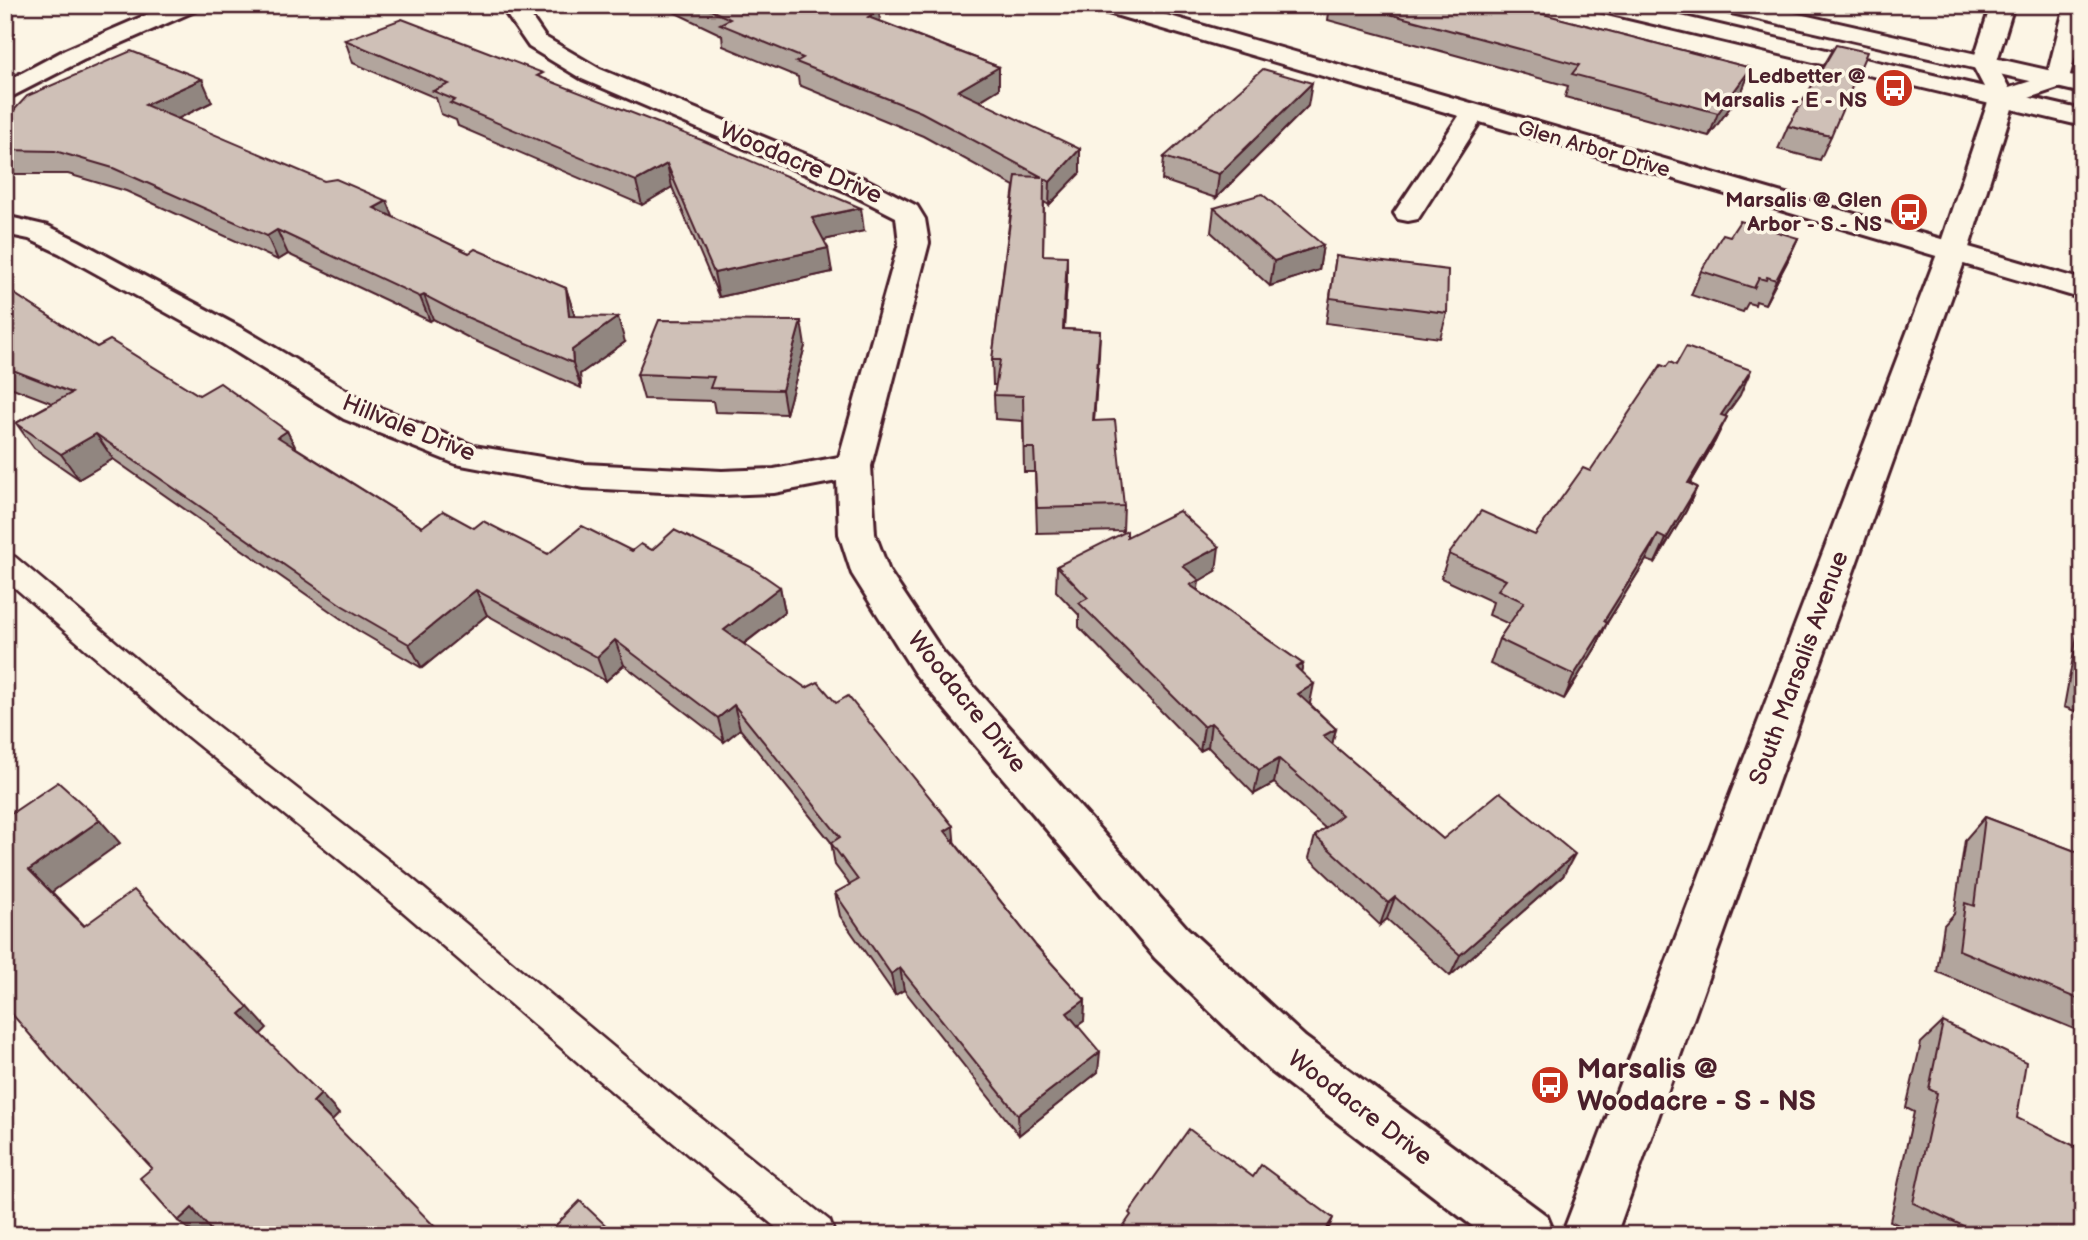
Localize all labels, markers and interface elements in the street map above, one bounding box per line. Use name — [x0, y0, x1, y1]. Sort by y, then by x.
place label: Ledbetter @ Marsalis - E - NS — [1703, 64, 1867, 113]
bus stop icon: Ledbetter @ Marsalis - E - NS — [1873, 67, 1915, 109]
street label: Glen Arbor Drive — [1515, 115, 1673, 183]
street label: Woodacre Drive — [716, 116, 886, 210]
place label: Marsalis @ Glen Arbor - S - NS — [1725, 188, 1882, 237]
bus stop icon: Marsalis @ Glen Arbor - S - NS — [1888, 191, 1930, 233]
street label: Hillvale Drive — [338, 388, 480, 468]
street label: South Marsalis Avenue — [1743, 547, 1855, 789]
street label: Woodacre Drive — [901, 626, 1033, 778]
street label: Woodacre Drive — [1282, 1044, 1438, 1172]
place label: Marsalis @ Woodacre - S - NS — [1577, 1053, 1816, 1118]
bus stop icon: Marsalis @ Woodacre - S - NS — [1529, 1064, 1571, 1106]

